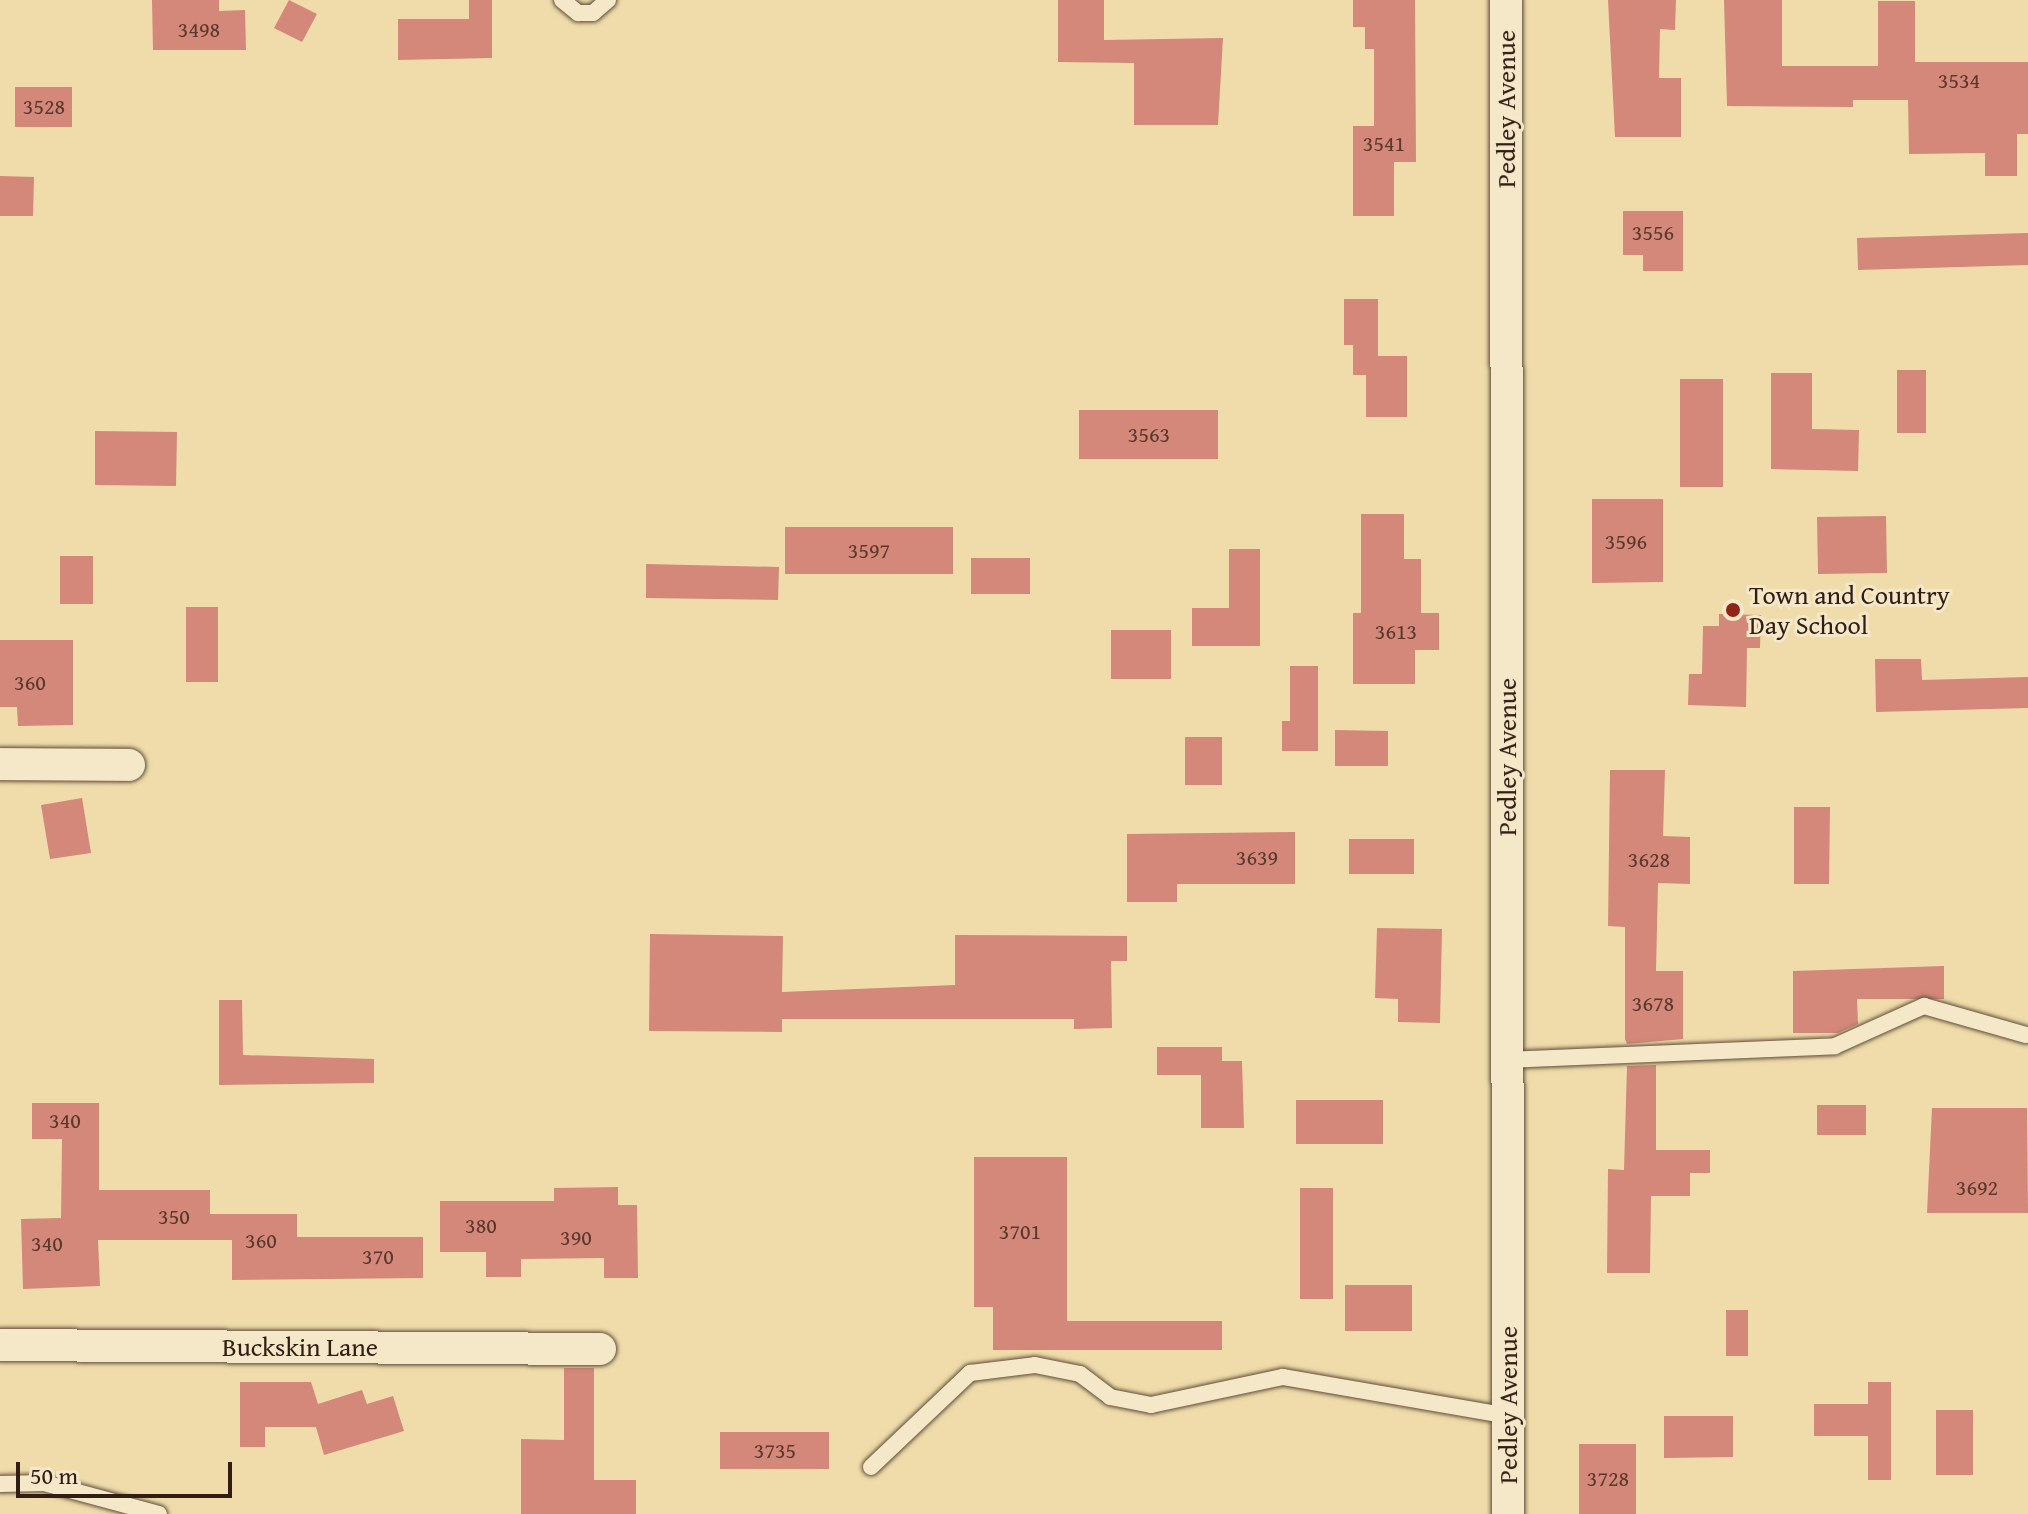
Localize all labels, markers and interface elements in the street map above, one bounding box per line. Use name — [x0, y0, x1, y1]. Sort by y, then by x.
house number: 3498 — [178, 17, 220, 43]
street label: Pedley Avenue — [1490, 30, 1522, 188]
house number: 3534 — [1938, 68, 1980, 94]
house number: 3528 — [23, 94, 65, 120]
house number: 3541 — [1363, 131, 1405, 157]
house number: 3556 — [1632, 220, 1674, 246]
house number: 3563 — [1128, 422, 1170, 448]
house number: 3596 — [1605, 529, 1647, 555]
house number: 3597 — [848, 538, 890, 564]
place label: Town and Country Day School — [1749, 579, 1950, 640]
marker: Town and Country Day School — [1724, 601, 1742, 619]
house number: 3613 — [1375, 619, 1417, 645]
house number: 360 — [14, 670, 46, 696]
street label: Pedley Avenue — [1491, 678, 1523, 836]
house number: 3639 — [1236, 845, 1278, 871]
house number: 3628 — [1628, 847, 1670, 873]
house number: 3678 — [1632, 991, 1674, 1017]
house number: 340 — [49, 1108, 81, 1134]
house number: 3692 — [1956, 1175, 1998, 1201]
house number: 350 — [158, 1204, 190, 1230]
house number: 380 — [465, 1213, 497, 1239]
house number: 3701 — [999, 1219, 1041, 1245]
house number: 390 — [560, 1225, 592, 1251]
house number: 360 — [245, 1228, 277, 1254]
house number: 340 — [31, 1231, 63, 1257]
house number: 370 — [362, 1244, 394, 1270]
street label: Pedley Avenue — [1492, 1326, 1524, 1484]
street label: Buckskin Lane — [222, 1331, 378, 1363]
house number: 3735 — [754, 1438, 796, 1464]
scale bar — [20, 1446, 236, 1496]
text: 50 m — [30, 1458, 78, 1493]
house number: 3728 — [1587, 1466, 1629, 1492]

